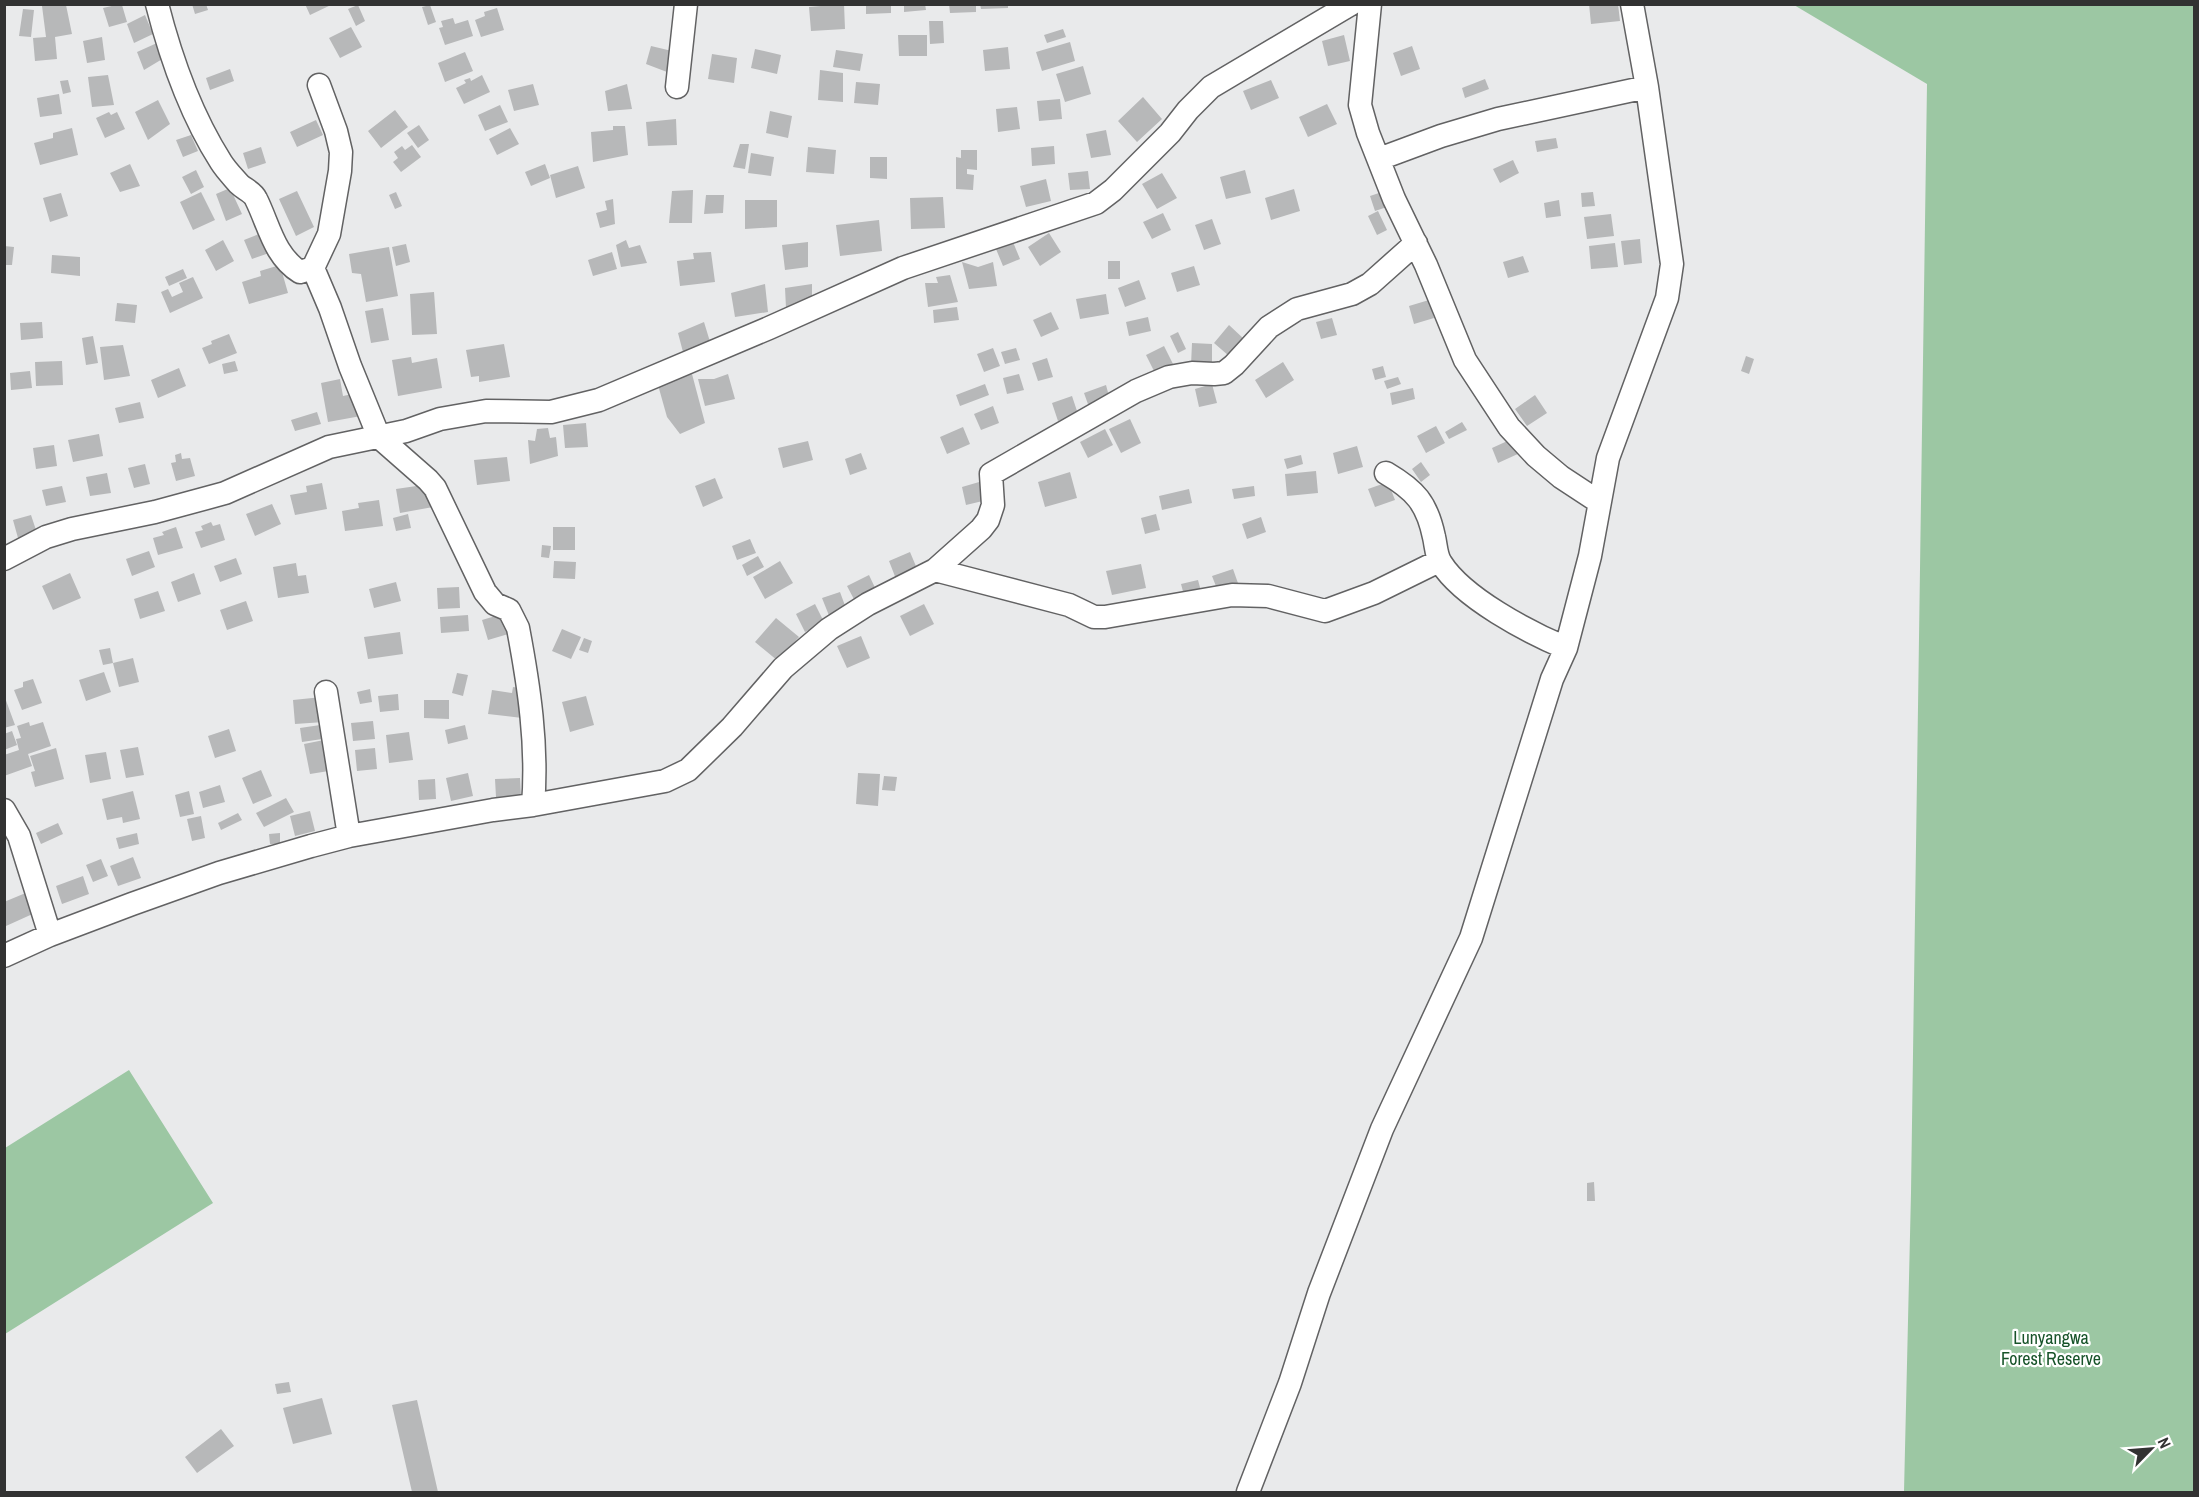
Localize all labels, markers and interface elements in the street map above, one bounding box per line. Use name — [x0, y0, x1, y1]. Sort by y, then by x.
park label: Lunyangwa Forest Reserve — [2001, 1325, 2101, 1371]
north arrow — [2121, 1419, 2181, 1479]
text: N — [2153, 1434, 2177, 1452]

